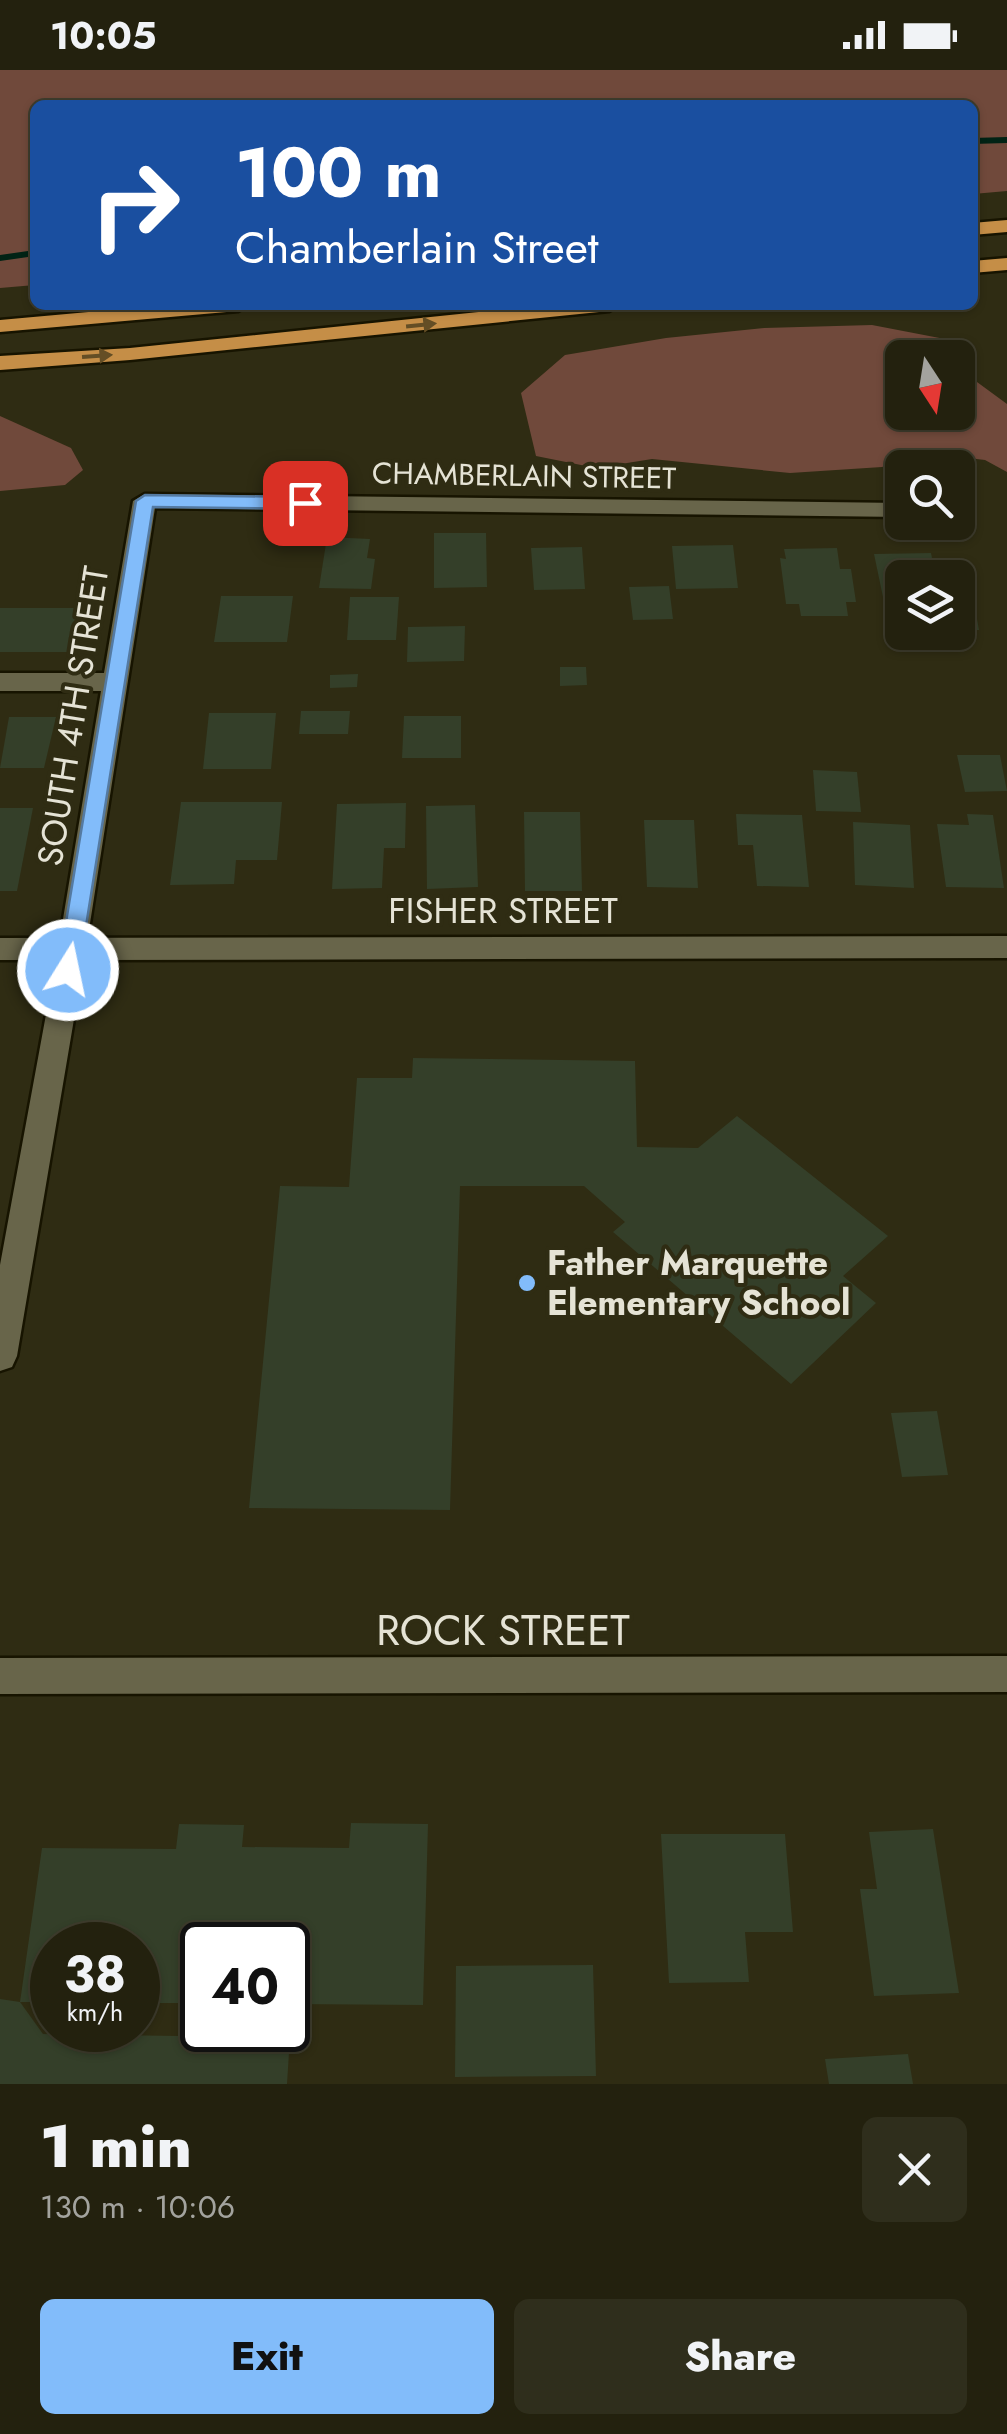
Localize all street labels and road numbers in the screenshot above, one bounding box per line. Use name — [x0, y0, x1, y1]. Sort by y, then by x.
street label: CHAMBERLAIN STREET — [372, 451, 676, 500]
street label: SOUTH 4TH STREET — [25, 563, 121, 869]
street label: FISHER STREET — [388, 886, 618, 936]
street label: ROCK STREET — [376, 1600, 630, 1661]

